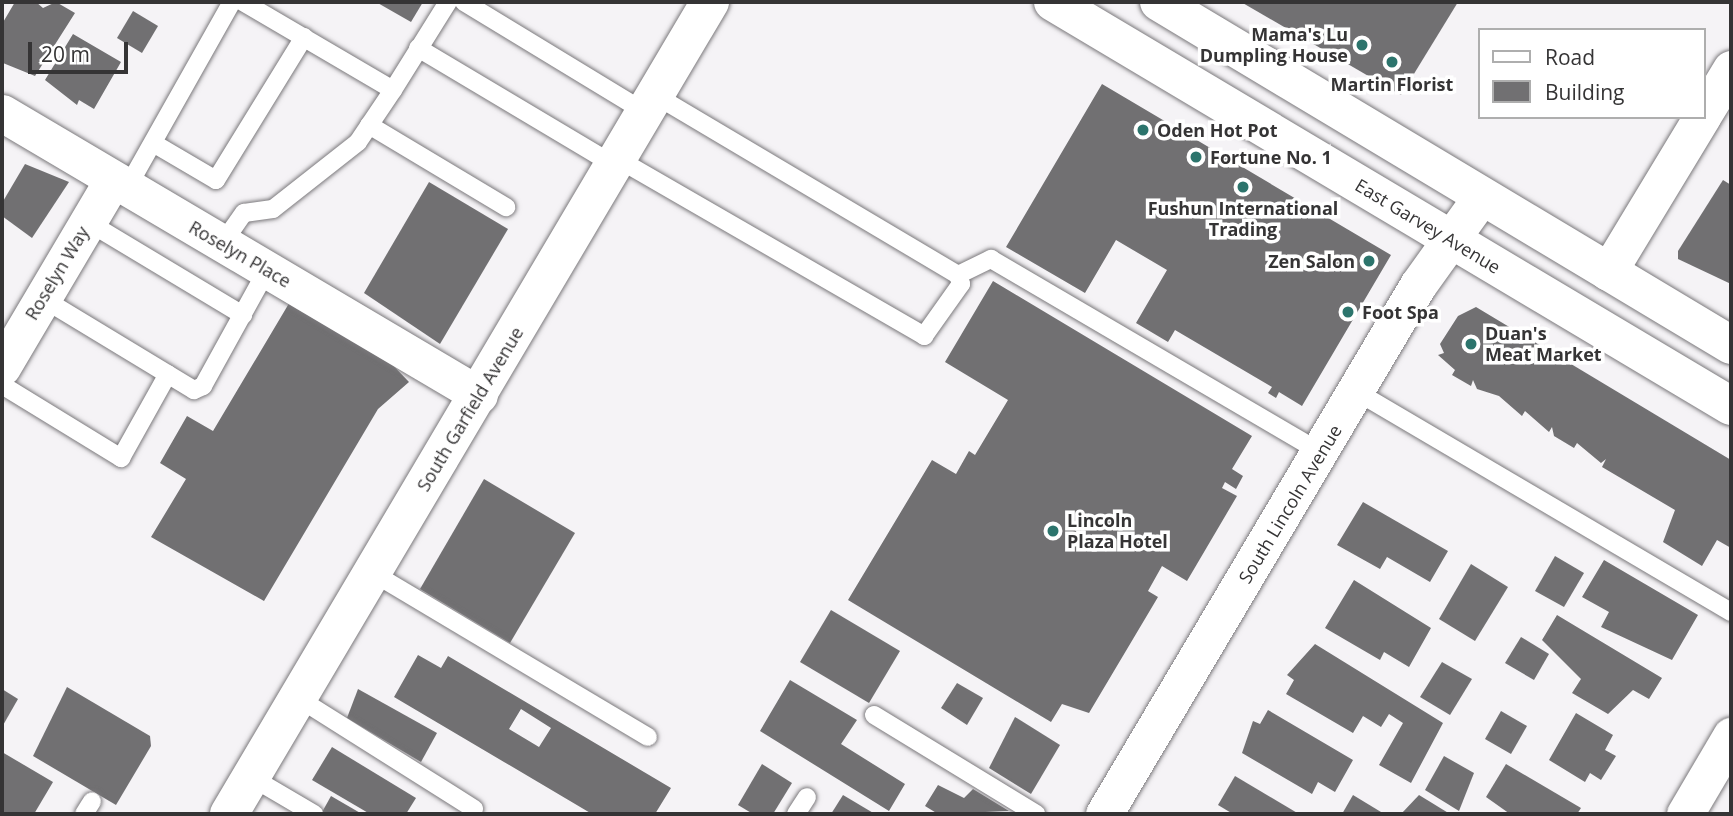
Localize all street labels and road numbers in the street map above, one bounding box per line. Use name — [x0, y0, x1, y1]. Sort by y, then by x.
street label: East Garvey Avenue — [1351, 174, 1505, 278]
street label: Roselyn Place — [185, 216, 295, 292]
street label: Roselyn Way — [21, 222, 93, 324]
street label: South Garfield Avenue — [412, 323, 528, 495]
street label: South Lincoln Avenue — [1234, 421, 1346, 587]

